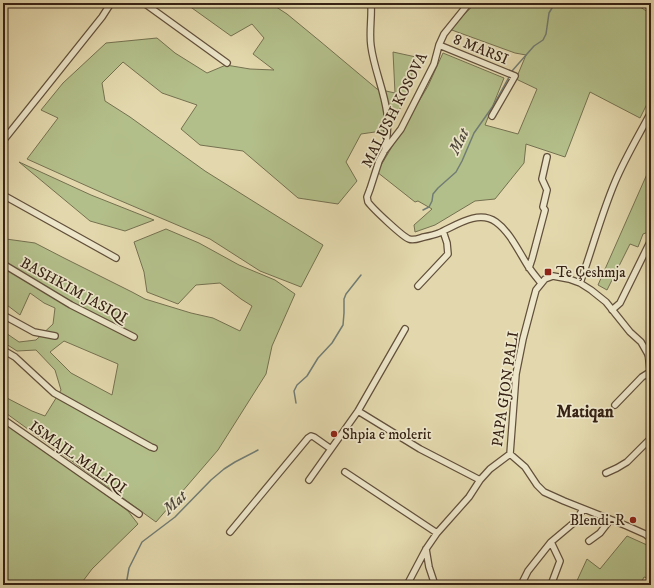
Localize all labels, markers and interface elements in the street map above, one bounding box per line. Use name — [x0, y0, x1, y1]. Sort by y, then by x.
street label: 8 MARSI — [450, 30, 511, 69]
street label: MALUSH KOSOVA — [357, 49, 432, 171]
water label: Mat — [444, 124, 474, 158]
street label: BASHKIM JASIQI — [17, 253, 131, 328]
place label: Te Çeshmja — [556, 263, 626, 282]
marker: Te Çeshmja — [543, 267, 553, 277]
street label: PAPA GJON PALI — [488, 330, 523, 448]
district label: Matiqan — [556, 401, 614, 423]
street label: ISMAJL MALIQI — [25, 417, 131, 498]
place label: Shpia e molerit — [342, 425, 432, 444]
marker: Shpia e molerit — [329, 429, 339, 439]
water label: Mat — [158, 486, 192, 520]
place label: Blendi-R — [570, 511, 625, 530]
marker: Blendi-R — [628, 515, 638, 525]

